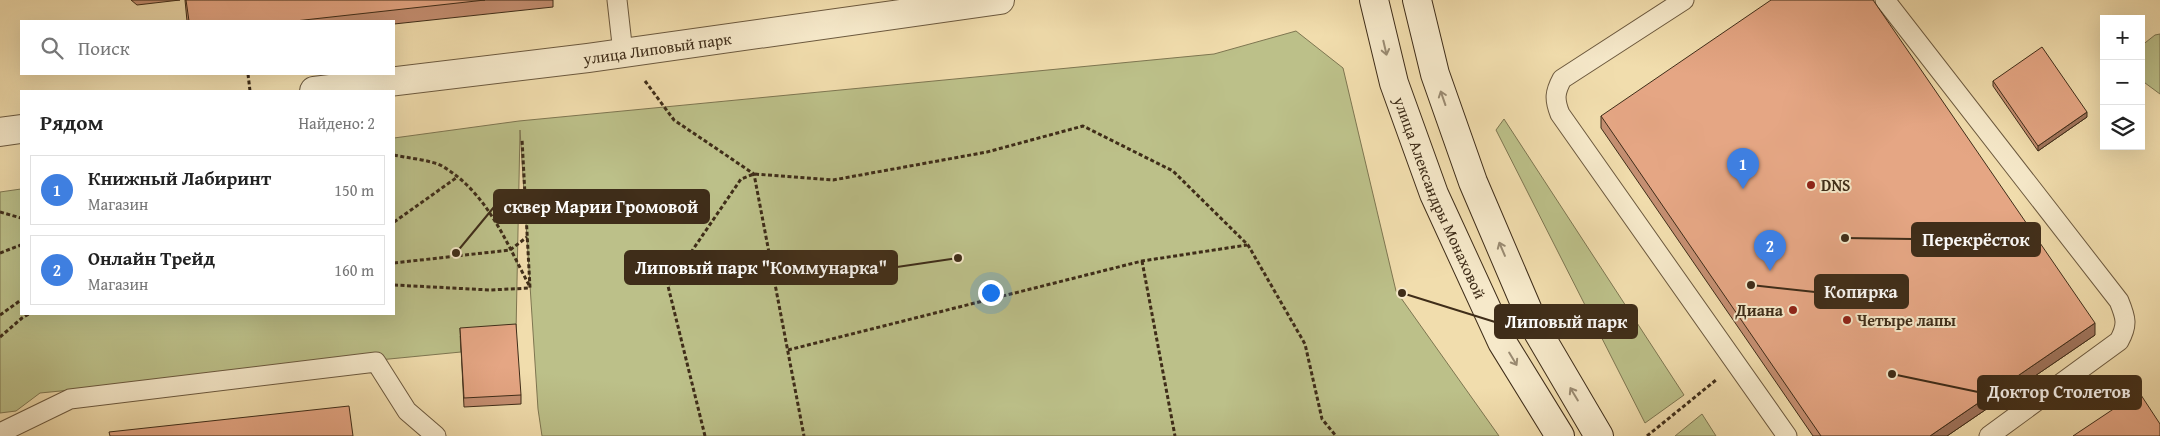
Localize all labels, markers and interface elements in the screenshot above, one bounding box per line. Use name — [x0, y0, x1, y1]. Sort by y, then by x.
map controls — [2100, 15, 2145, 150]
button: + — [2100, 15, 2145, 60]
search box — [20, 20, 395, 75]
street label: улица Липовый парк — [581, 26, 734, 71]
icon: search — [38, 34, 66, 62]
text: Поиск — [78, 34, 130, 62]
one-way arrow — [1381, 39, 1390, 55]
button: − — [2100, 60, 2145, 105]
one-way arrow — [1438, 90, 1448, 106]
street label: улица Александры Монаховой — [1388, 92, 1493, 303]
button: layers — [2100, 105, 2145, 150]
text: Рядом — [40, 107, 103, 138]
text: Найдено: 2 — [298, 111, 375, 135]
pin: 1 — [1727, 148, 1759, 189]
text: Книжный Лабиринт — [88, 164, 271, 192]
place label: DNS — [1821, 173, 1851, 197]
text: 1 — [53, 178, 61, 202]
text: 150 m — [334, 178, 374, 202]
marker: DNS — [1805, 179, 1817, 191]
callout: сквер Марии Громовой — [494, 190, 709, 223]
text: Магазин — [88, 192, 148, 216]
text: сквер Марии Громовой — [504, 193, 698, 220]
callout: Перекрёсток — [1912, 223, 2040, 256]
text: Перекрёсток — [1922, 226, 2030, 253]
pin: 2 — [1754, 230, 1786, 271]
one-way arrow — [1496, 242, 1506, 257]
text: Онлайн Трейд — [88, 244, 215, 272]
callout: Липовый парк "Коммунарка" — [625, 251, 897, 284]
text: Липовый парк "Коммунарка" — [635, 254, 887, 281]
text: 2 — [53, 258, 61, 282]
text: 160 m — [334, 258, 374, 282]
text: Магазин — [88, 272, 148, 296]
callout: Копирка — [1815, 275, 1908, 308]
text: Копирка — [1824, 278, 1898, 305]
your location — [978, 280, 1004, 306]
place label: Диана — [1735, 298, 1784, 322]
marker: Диана — [1787, 304, 1799, 316]
callout: Липовый парк — [1495, 305, 1637, 338]
text: Липовый парк — [1505, 308, 1628, 335]
place label: Четыре лапы — [1857, 308, 1957, 332]
marker: Четыре лапы — [1841, 314, 1853, 326]
one-way arrow — [1508, 352, 1518, 366]
callout: Доктор Столетов — [1978, 376, 2141, 409]
text: Доктор Столетов — [1986, 378, 2131, 405]
one-way arrow — [1569, 388, 1579, 402]

